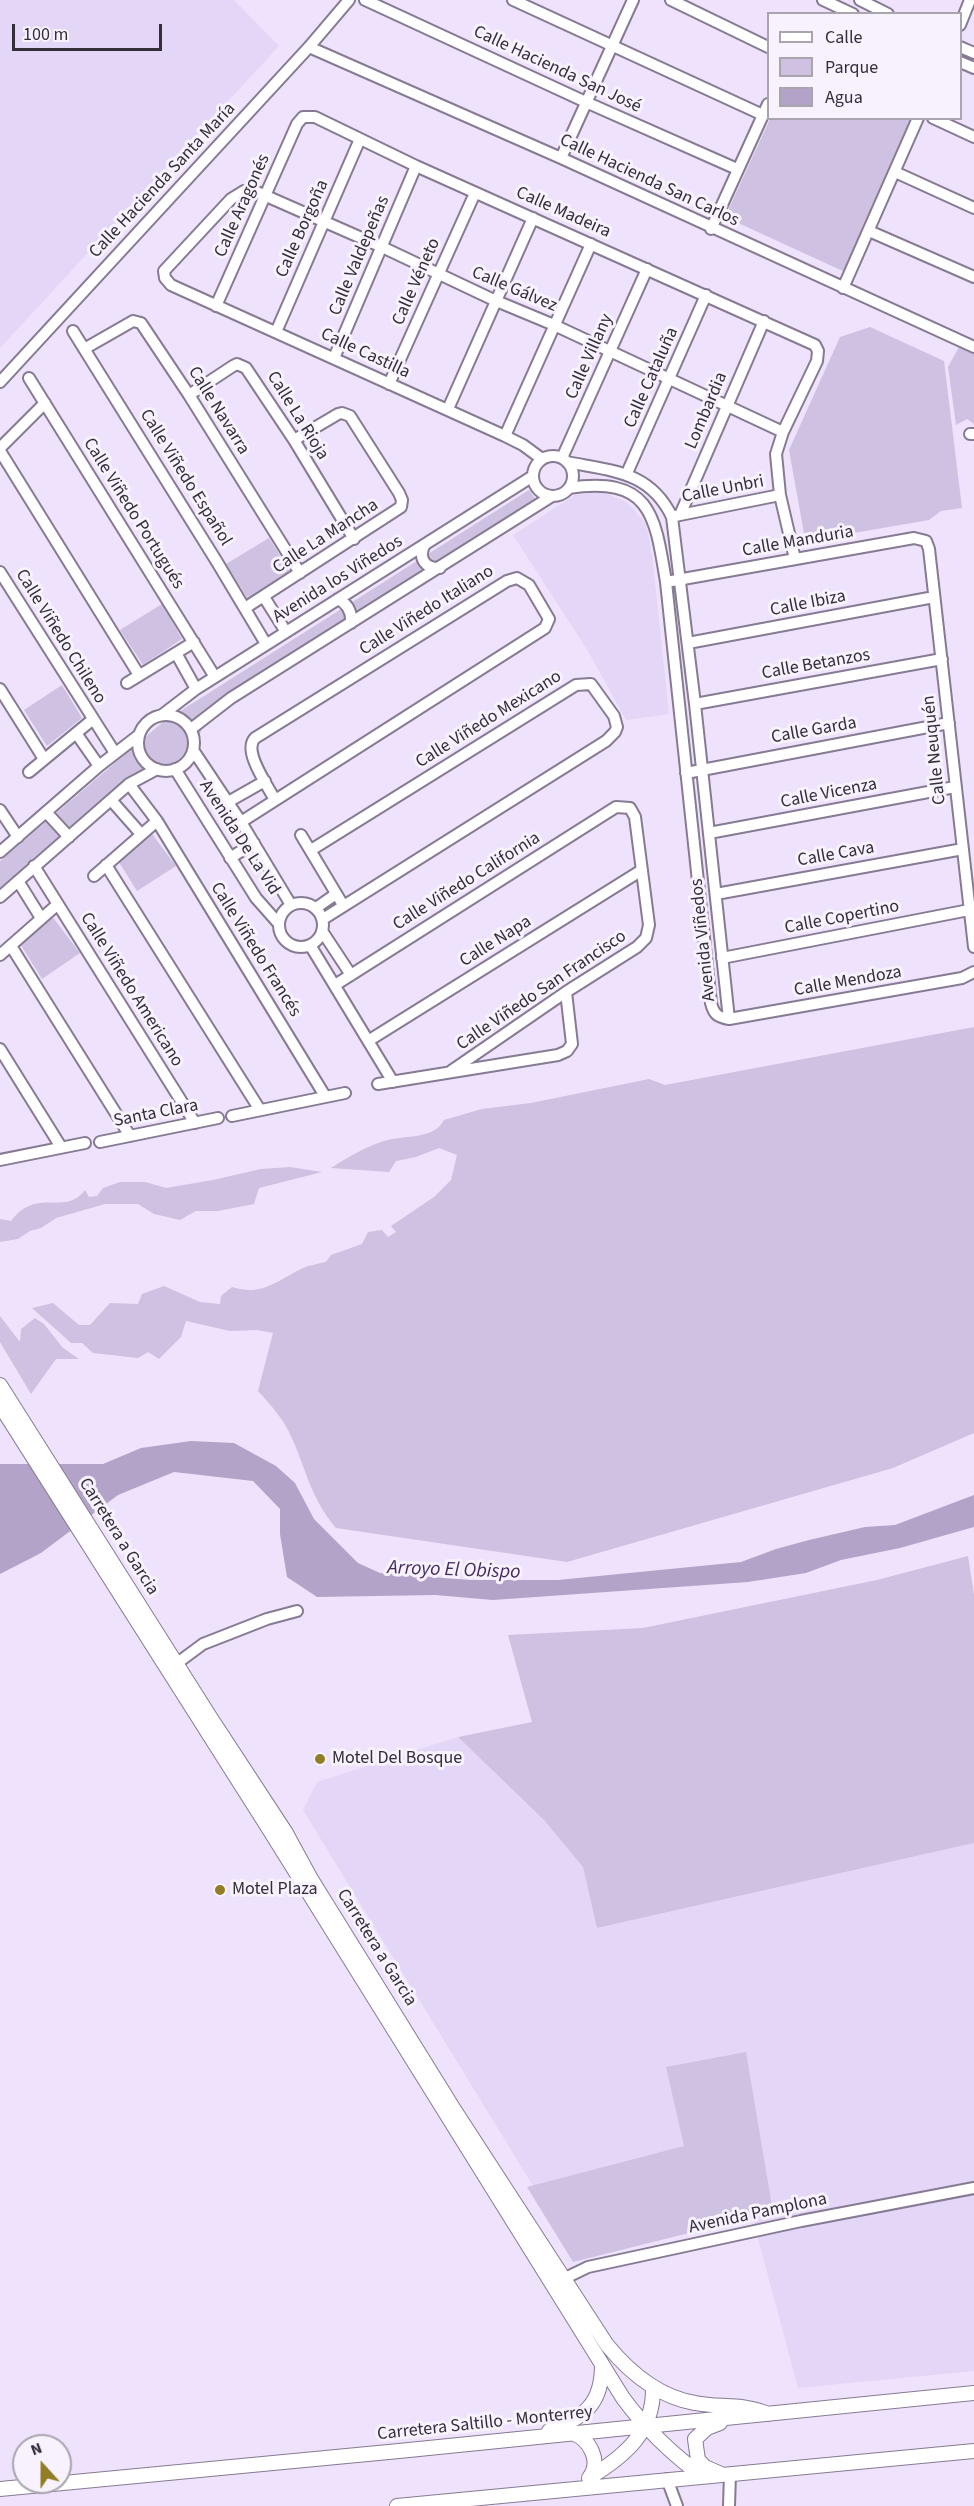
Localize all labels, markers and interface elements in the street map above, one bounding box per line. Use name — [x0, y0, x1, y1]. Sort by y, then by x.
scale bar — [15, 12, 165, 50]
legend — [767, 12, 962, 120]
text: 100 m — [23, 22, 68, 47]
street label: Calle Hacienda San José — [470, 22, 644, 118]
text: Calle — [825, 25, 862, 50]
text: Parque — [825, 55, 878, 80]
text: Agua — [825, 85, 863, 110]
street label: Calle Hacienda Santa María — [85, 99, 241, 263]
street label: Calle Hacienda San Carlos — [556, 130, 742, 232]
street label: Calle Aragonés — [211, 151, 275, 261]
street label: Calle Borgoña — [272, 177, 334, 281]
street label: Calle Madeira — [512, 183, 614, 243]
street label: Calle Valdepeñas — [325, 193, 395, 319]
street label: Calle Véneto — [388, 235, 446, 329]
street label: Calle Gálvez — [468, 262, 560, 318]
street label: Calle Villany — [562, 311, 618, 403]
street label: Calle Castilla — [317, 324, 413, 384]
street label: Calle Cataluña — [620, 324, 684, 432]
street label: Calle Navarra — [182, 363, 254, 459]
street label: Calle La Rioja — [261, 368, 333, 464]
street label: Lombardia — [681, 369, 733, 453]
street label: Calle Viñedo Español — [134, 406, 236, 550]
street label: Calle Viñedo Portugués — [78, 435, 188, 593]
street label: Calle Unbri — [680, 471, 766, 509]
street label: Calle La Mancha — [269, 495, 383, 579]
street label: Calle Manduria — [741, 522, 855, 562]
street label: Avenida los Viñedos — [269, 531, 407, 629]
street label: Calle Viñedo Italiano — [356, 561, 498, 661]
street label: Calle Viñedo Chileno — [10, 566, 110, 708]
street label: Calle Ibiza — [768, 586, 848, 622]
street label: Calle Betanzos — [760, 645, 872, 685]
street label: Calle Viñedo Mexicano — [412, 666, 566, 774]
street label: Calle Neuquén — [919, 694, 951, 806]
street label: Calle Garda — [770, 713, 858, 749]
street label: Calle Vicenza — [779, 774, 879, 814]
street label: Avenida De La Vid — [194, 777, 284, 899]
street label: Calle Viñedo California — [389, 828, 545, 936]
street label: Calle Cava — [796, 838, 876, 872]
street label: Avenida Viñedos — [687, 877, 721, 1003]
street label: Calle Viñedo Francés — [205, 879, 305, 1021]
street label: Calle Copertino — [783, 896, 901, 940]
street label: Calle Viñedo Americano — [75, 909, 187, 1071]
street label: Calle Napa — [456, 911, 536, 973]
street label: Calle Viñedo San Francisco — [453, 926, 631, 1056]
street label: Calle Mendoza — [793, 962, 903, 1002]
street label: Santa Clara — [112, 1095, 200, 1133]
street label: Carretera a Garcia — [73, 1474, 163, 1600]
water label: Arroyo El Obispo — [387, 1557, 521, 1585]
place label: Motel Del Bosque — [332, 1748, 462, 1770]
marker: Motel Del Bosque — [313, 1752, 327, 1766]
place label: Motel Plaza — [232, 1879, 318, 1901]
marker: Motel Plaza — [213, 1883, 227, 1897]
street label: Carretera a Garcia — [331, 1885, 421, 2011]
street label: Avenida Pamplona — [687, 2189, 829, 2239]
street label: Carretera Saltillo - Monterrey — [376, 2402, 594, 2446]
north arrow — [12, 2434, 72, 2494]
text: N — [27, 2437, 45, 2461]

